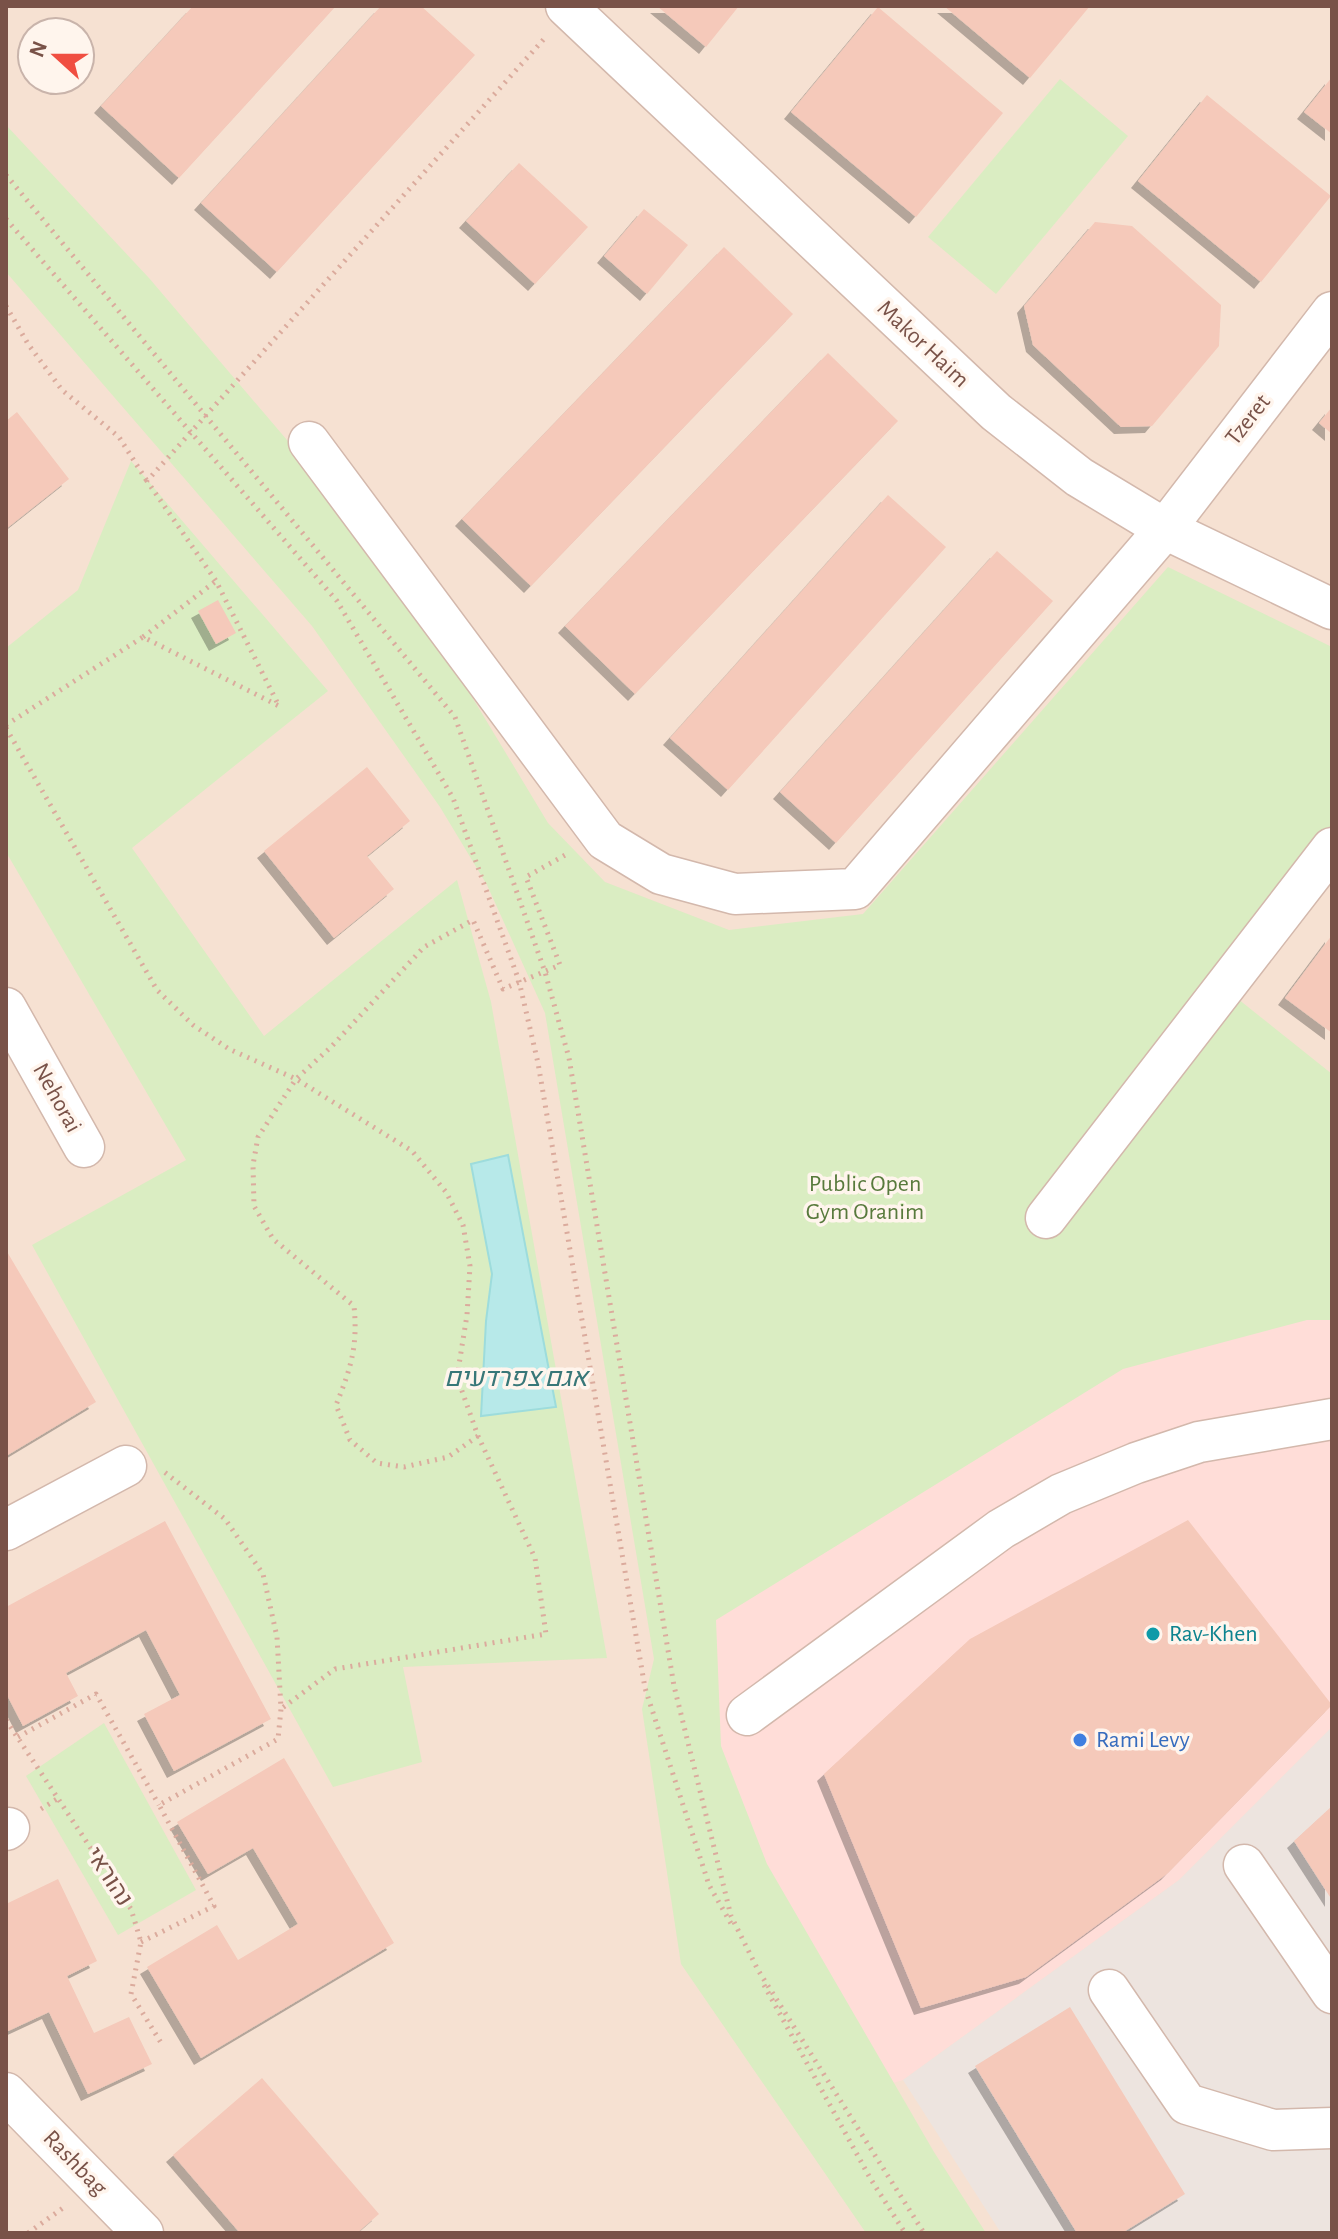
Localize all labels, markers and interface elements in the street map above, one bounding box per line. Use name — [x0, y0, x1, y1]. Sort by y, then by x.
north arrow — [16, 16, 96, 96]
text: N — [25, 38, 51, 60]
street label: Makor Haim — [873, 296, 973, 392]
street label: Tzeret — [1221, 390, 1275, 450]
street label: Nehorai — [28, 1059, 86, 1137]
park label: Public Open Gym Oranim — [806, 1172, 924, 1224]
water label: אגם צפרדעים — [444, 1365, 591, 1391]
place label: Rav-Khen — [1169, 1622, 1258, 1646]
marker: Rav-Khen — [1144, 1625, 1162, 1643]
place label: Rami Levy — [1096, 1728, 1190, 1752]
marker: Rami Levy — [1071, 1731, 1089, 1749]
street label: נהוראי — [81, 1843, 137, 1911]
street label: Rashbag — [38, 2126, 112, 2200]

